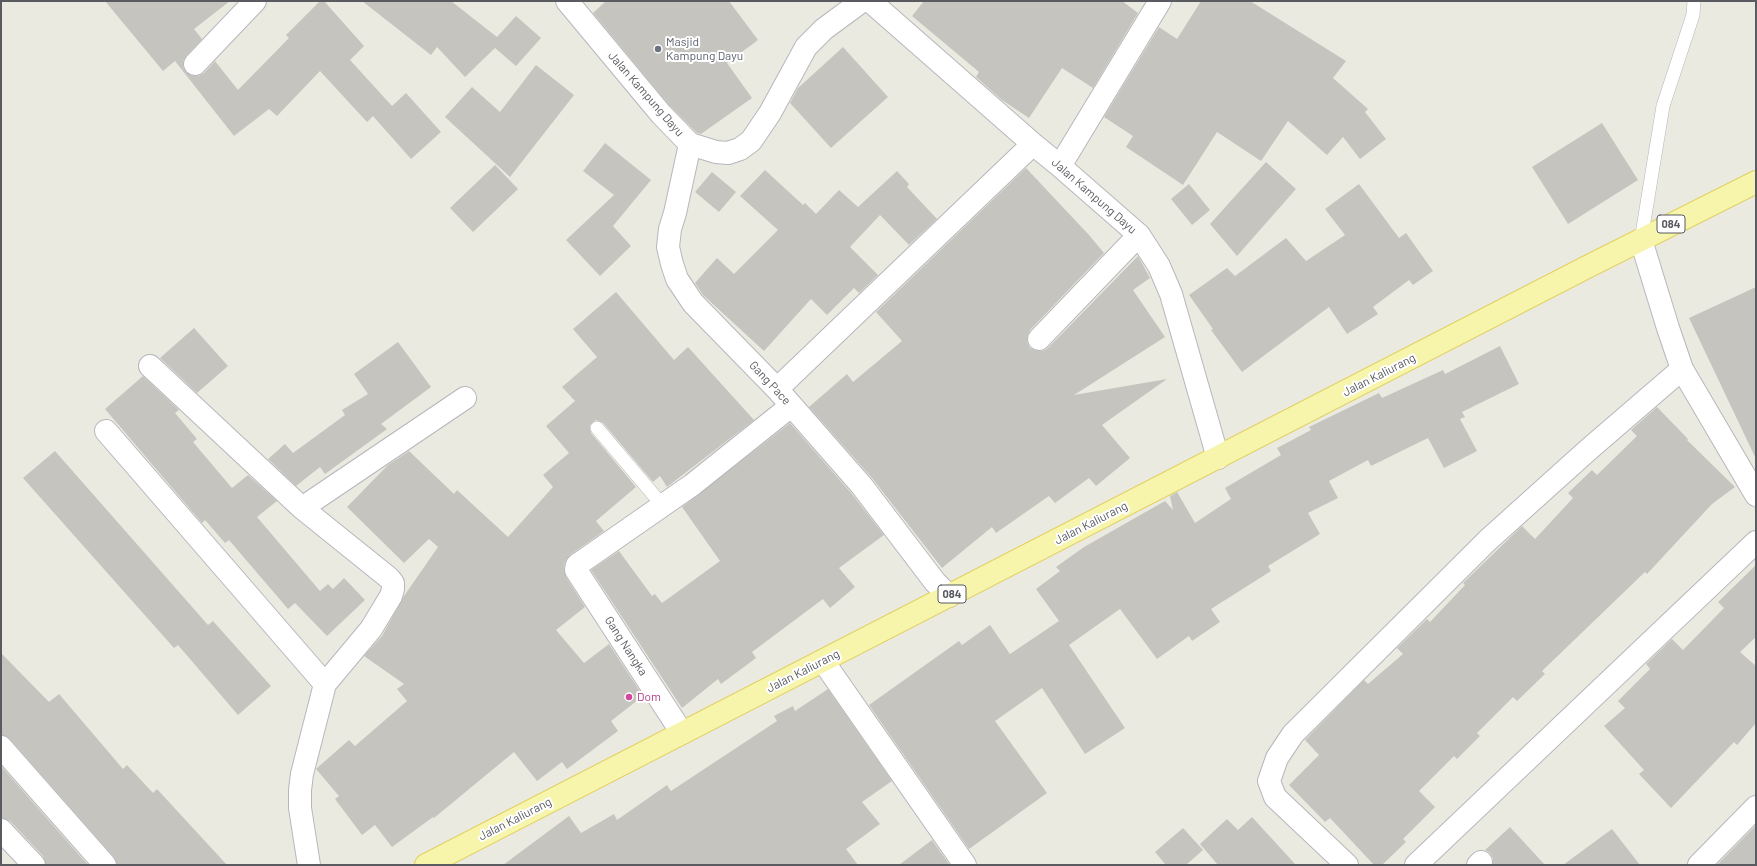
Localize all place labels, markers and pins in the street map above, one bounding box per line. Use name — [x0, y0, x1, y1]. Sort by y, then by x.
place label: Masjid Kampung Dayu — [666, 35, 743, 63]
marker: Masjid Kampung Dayu — [653, 44, 663, 54]
place label: Dom — [637, 690, 661, 704]
marker: Dom — [624, 692, 634, 702]

